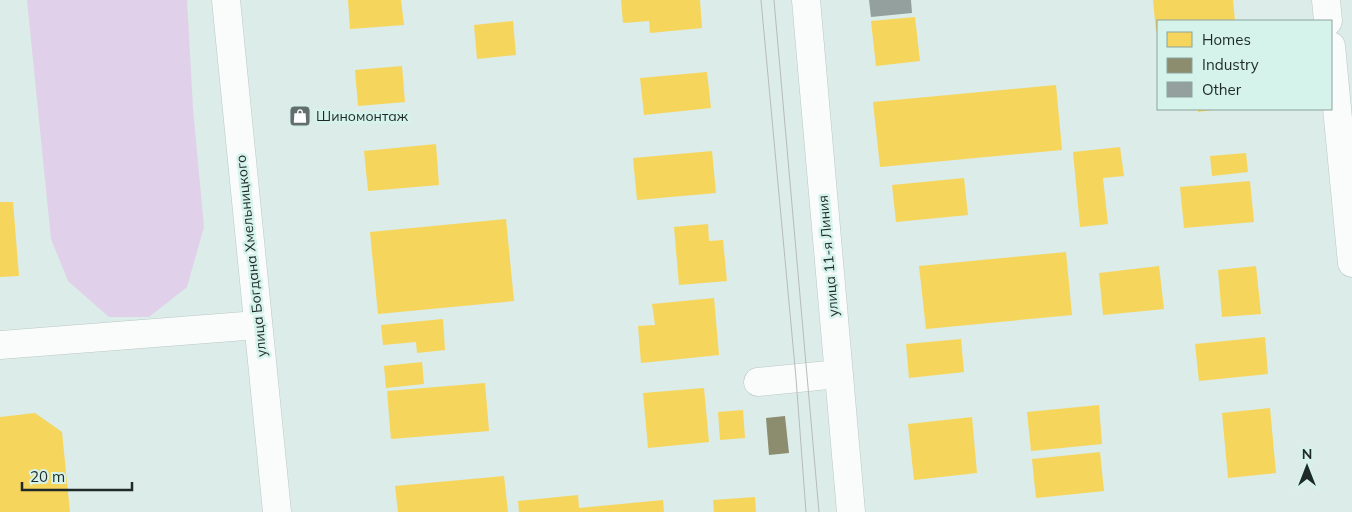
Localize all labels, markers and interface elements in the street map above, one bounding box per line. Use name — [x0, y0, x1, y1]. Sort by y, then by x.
legend — [1157, 20, 1332, 110]
text: Homes — [1202, 30, 1251, 49]
text: Industry — [1202, 55, 1259, 74]
text: Other — [1202, 80, 1242, 99]
shop icon: Шиномонтаж — [288, 104, 312, 128]
place label: Шиномонтаж — [316, 107, 409, 125]
street label: улица Богдана Хмельницкого — [231, 154, 271, 358]
street label: улица 11-я Линия — [814, 194, 842, 318]
north arrow — [1282, 442, 1332, 492]
text: N — [1302, 445, 1312, 463]
scale bar — [22, 460, 132, 492]
text: 20 m — [30, 467, 65, 486]

